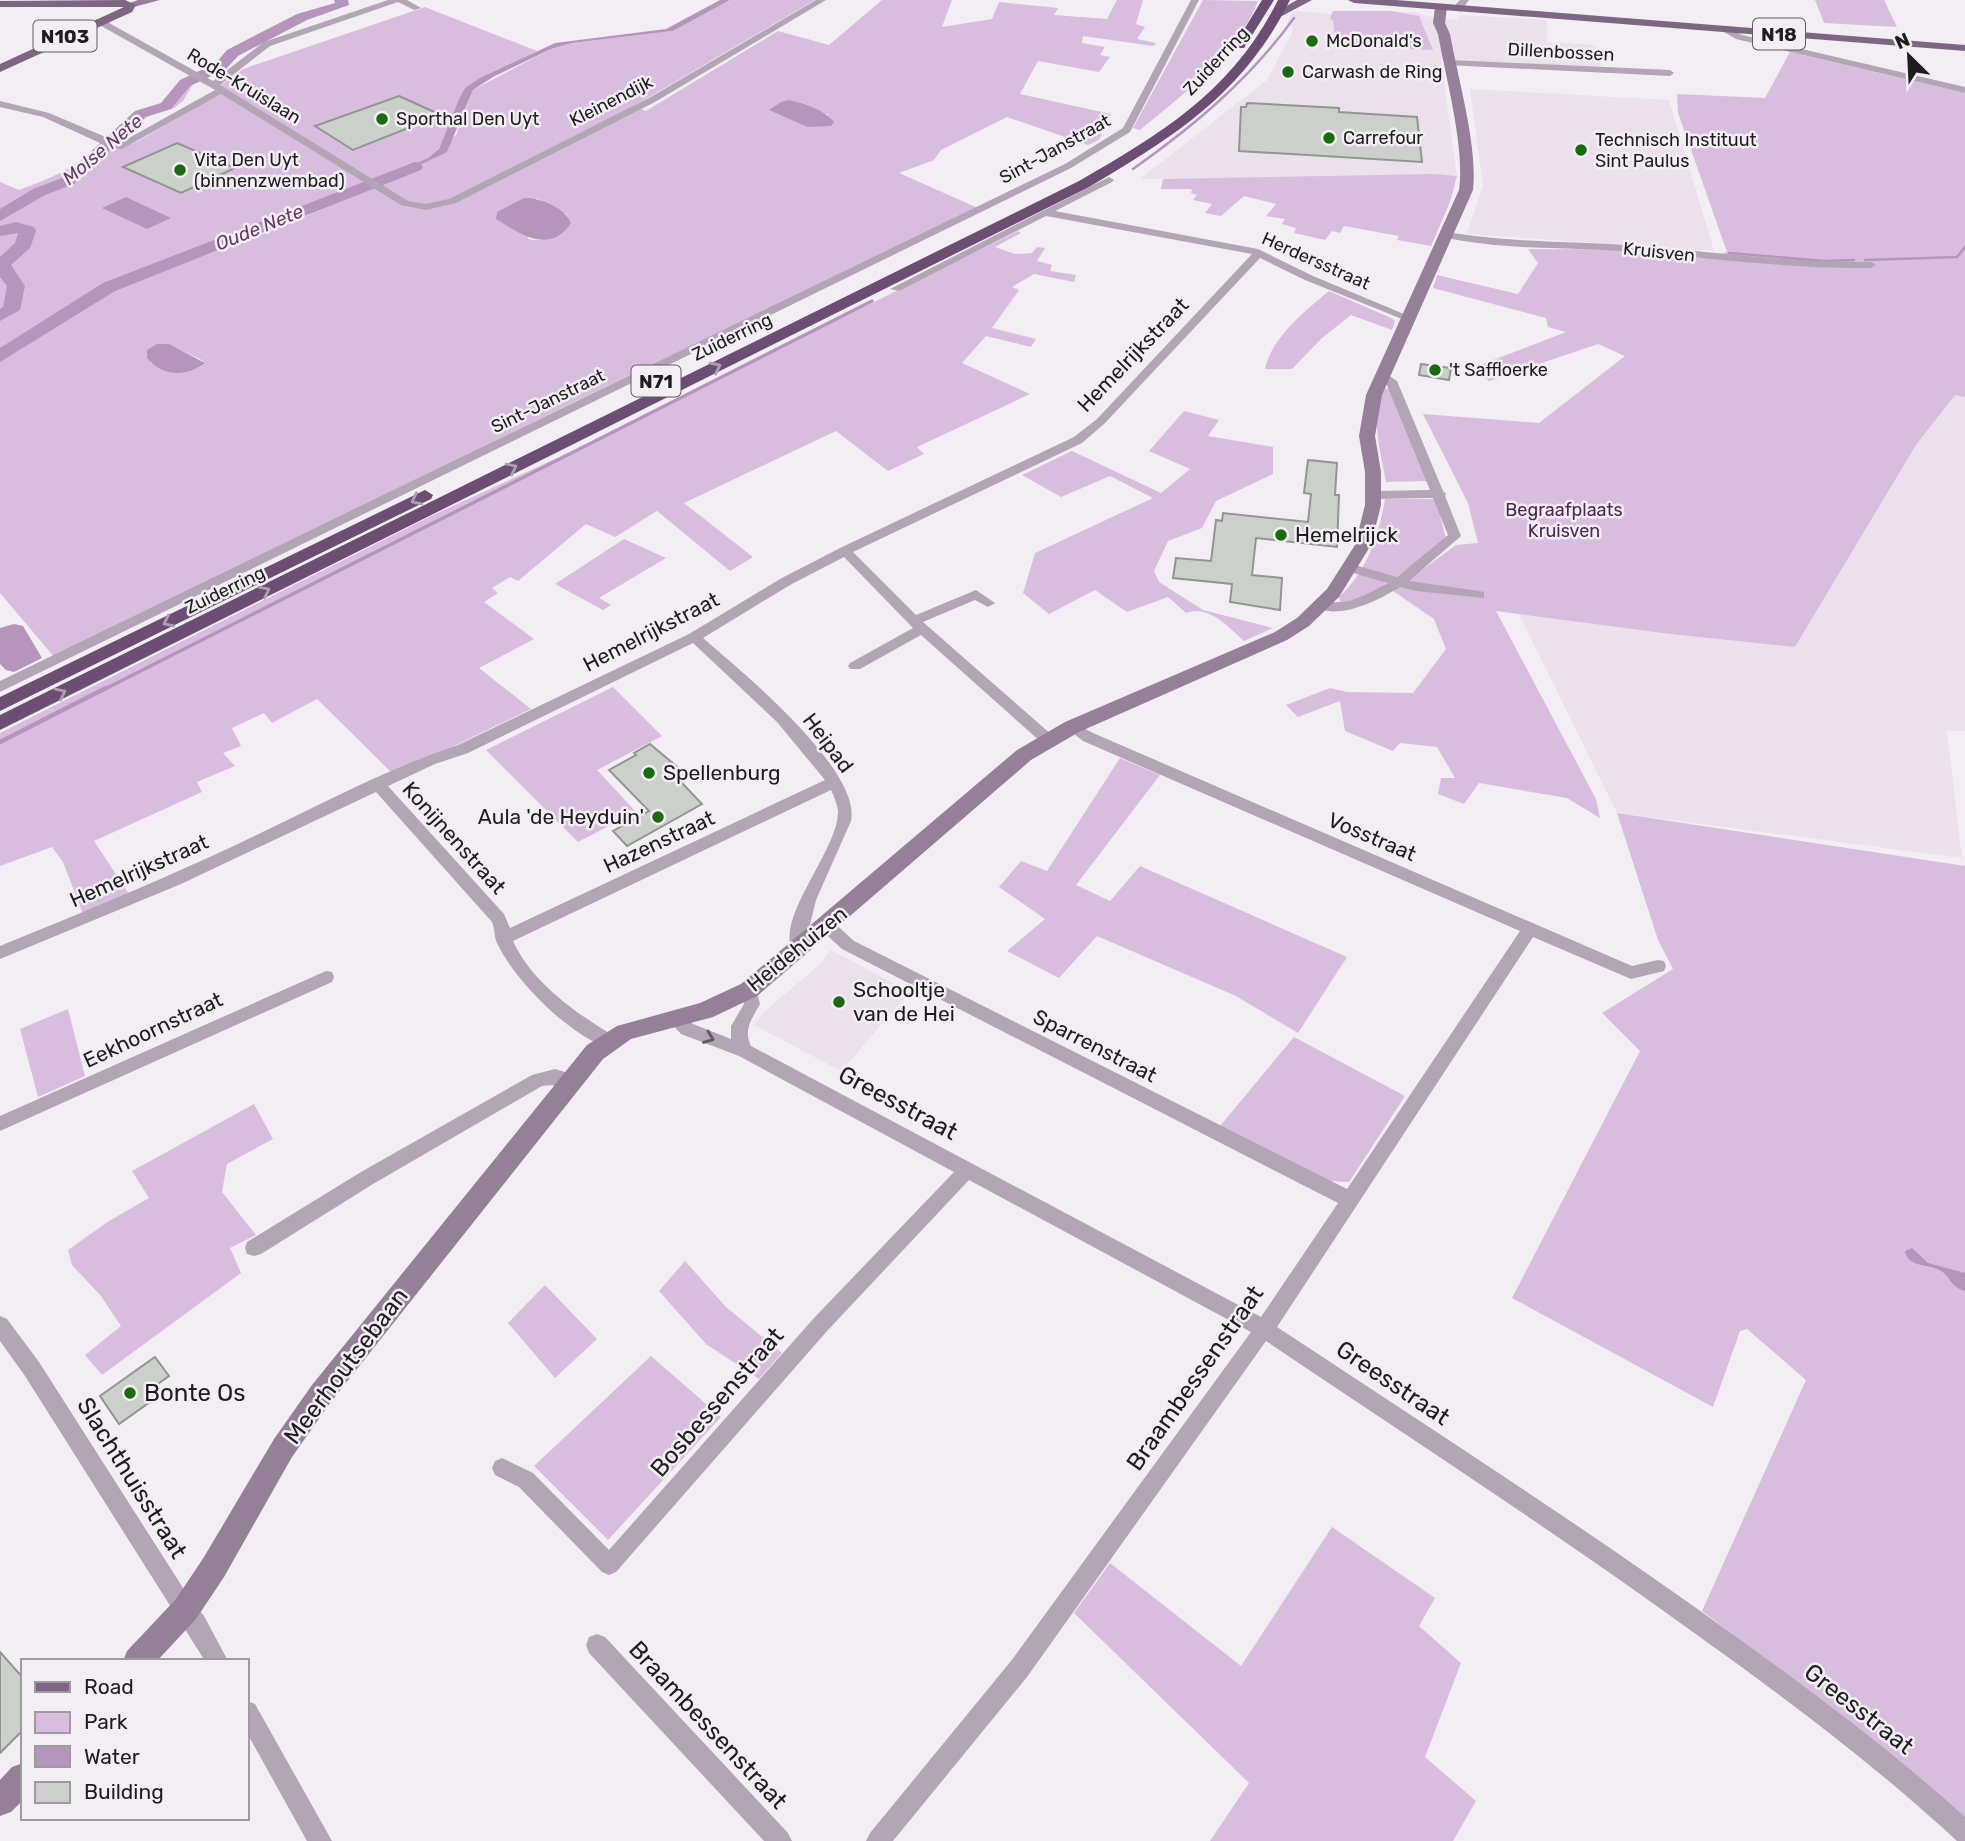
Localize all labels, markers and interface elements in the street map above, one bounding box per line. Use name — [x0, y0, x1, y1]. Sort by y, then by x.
road number: N18 — [1753, 18, 1805, 50]
road number: N103 — [34, 20, 96, 52]
north arrow — [1874, 21, 1944, 91]
street label: Zuiderring — [1179, 22, 1253, 100]
text: N — [1891, 28, 1913, 54]
place label: McDonald's — [1326, 30, 1422, 52]
marker: McDonald's — [1304, 33, 1320, 49]
street label: Dillenbossen — [1507, 38, 1615, 66]
street label: Rode-Kruislaan — [183, 43, 305, 129]
place label: Carwash de Ring — [1302, 61, 1442, 83]
marker: Carwash de Ring — [1280, 64, 1296, 80]
street label: Kleinendijk — [566, 70, 657, 131]
place label: Sporthal Den Uyt — [396, 108, 539, 130]
water label: Molse Nete — [58, 109, 147, 189]
street label: Sint-Janstraat — [996, 109, 1114, 189]
marker: Sporthal Den Uyt — [374, 111, 390, 127]
place label: Carrefour — [1343, 127, 1423, 149]
place label: Technisch Instituut Sint Paulus — [1595, 129, 1757, 172]
marker: Carrefour — [1321, 130, 1337, 146]
marker: Technisch Instituut Sint Paulus — [1573, 142, 1589, 158]
place label: Vita Den Uyt (binnenzwembad) — [194, 149, 345, 192]
marker: Vita Den Uyt (binnenzwembad) — [172, 162, 188, 178]
water label: Oude Nete — [212, 199, 307, 255]
street label: Herdersstraat — [1258, 227, 1374, 295]
street label: Kruisven — [1622, 237, 1696, 267]
street label: Hemelrijkstraat — [1072, 292, 1193, 417]
street label: Zuiderring — [688, 308, 776, 366]
place label: 't Saffloerke — [1449, 359, 1548, 381]
one-way arrow — [709, 361, 721, 375]
marker: 't Saffloerke — [1427, 362, 1443, 378]
street label: Sint-Janstraat — [488, 364, 608, 438]
road number: N71 — [632, 366, 680, 396]
one-way arrow — [505, 463, 517, 477]
one-way arrow — [411, 491, 423, 505]
park label: Begraafplaats Kruisven — [1505, 499, 1623, 542]
place label: Hemelrijck — [1295, 522, 1398, 547]
marker: Hemelrijck — [1273, 527, 1289, 543]
street label: Zuiderring — [181, 561, 269, 619]
one-way arrow — [258, 586, 270, 600]
street label: Hemelrijkstraat — [579, 587, 723, 677]
one-way arrow — [163, 613, 175, 627]
one-way arrow — [54, 687, 66, 701]
street label: Heipad — [798, 708, 859, 778]
place label: Spellenburg — [663, 760, 780, 785]
marker: Spellenburg — [641, 765, 657, 781]
street label: Konijnenstraat — [397, 776, 511, 899]
place label: Aula 'de Heyduin' — [478, 804, 644, 829]
street label: Hazenstraat — [599, 805, 718, 878]
street label: Vosstraat — [1324, 807, 1420, 866]
marker: Aula 'de Heyduin' — [650, 809, 666, 825]
street label: Hemelrijkstraat — [66, 829, 212, 912]
street label: Heidehuizen — [742, 901, 852, 997]
place label: Schooltje van de Hei — [853, 977, 955, 1026]
street label: Eekhoornstraat — [79, 986, 226, 1073]
marker: Schooltje van de Hei — [831, 994, 847, 1010]
street label: Sparrenstraat — [1029, 1004, 1161, 1087]
one-way arrow — [702, 1029, 714, 1043]
street label: Greesstraat — [834, 1060, 962, 1146]
street label: Braambessenstraat — [1121, 1280, 1269, 1476]
street label: Meerhoutsebaan — [278, 1282, 414, 1450]
street label: Bosbessenstraat — [645, 1322, 789, 1482]
street label: Greesstraat — [1331, 1335, 1455, 1431]
place label: Bonte Os — [144, 1379, 245, 1407]
marker: Bonte Os — [122, 1385, 138, 1401]
street label: Slachthuisstraat — [71, 1392, 193, 1564]
street label: Braambessenstraat — [623, 1635, 793, 1815]
street label: Greesstraat — [1799, 1658, 1919, 1760]
legend — [21, 1659, 248, 1820]
text: Road — [84, 1674, 134, 1699]
text: Park — [84, 1709, 128, 1734]
text: Water — [84, 1744, 140, 1769]
text: Building — [84, 1779, 164, 1804]

